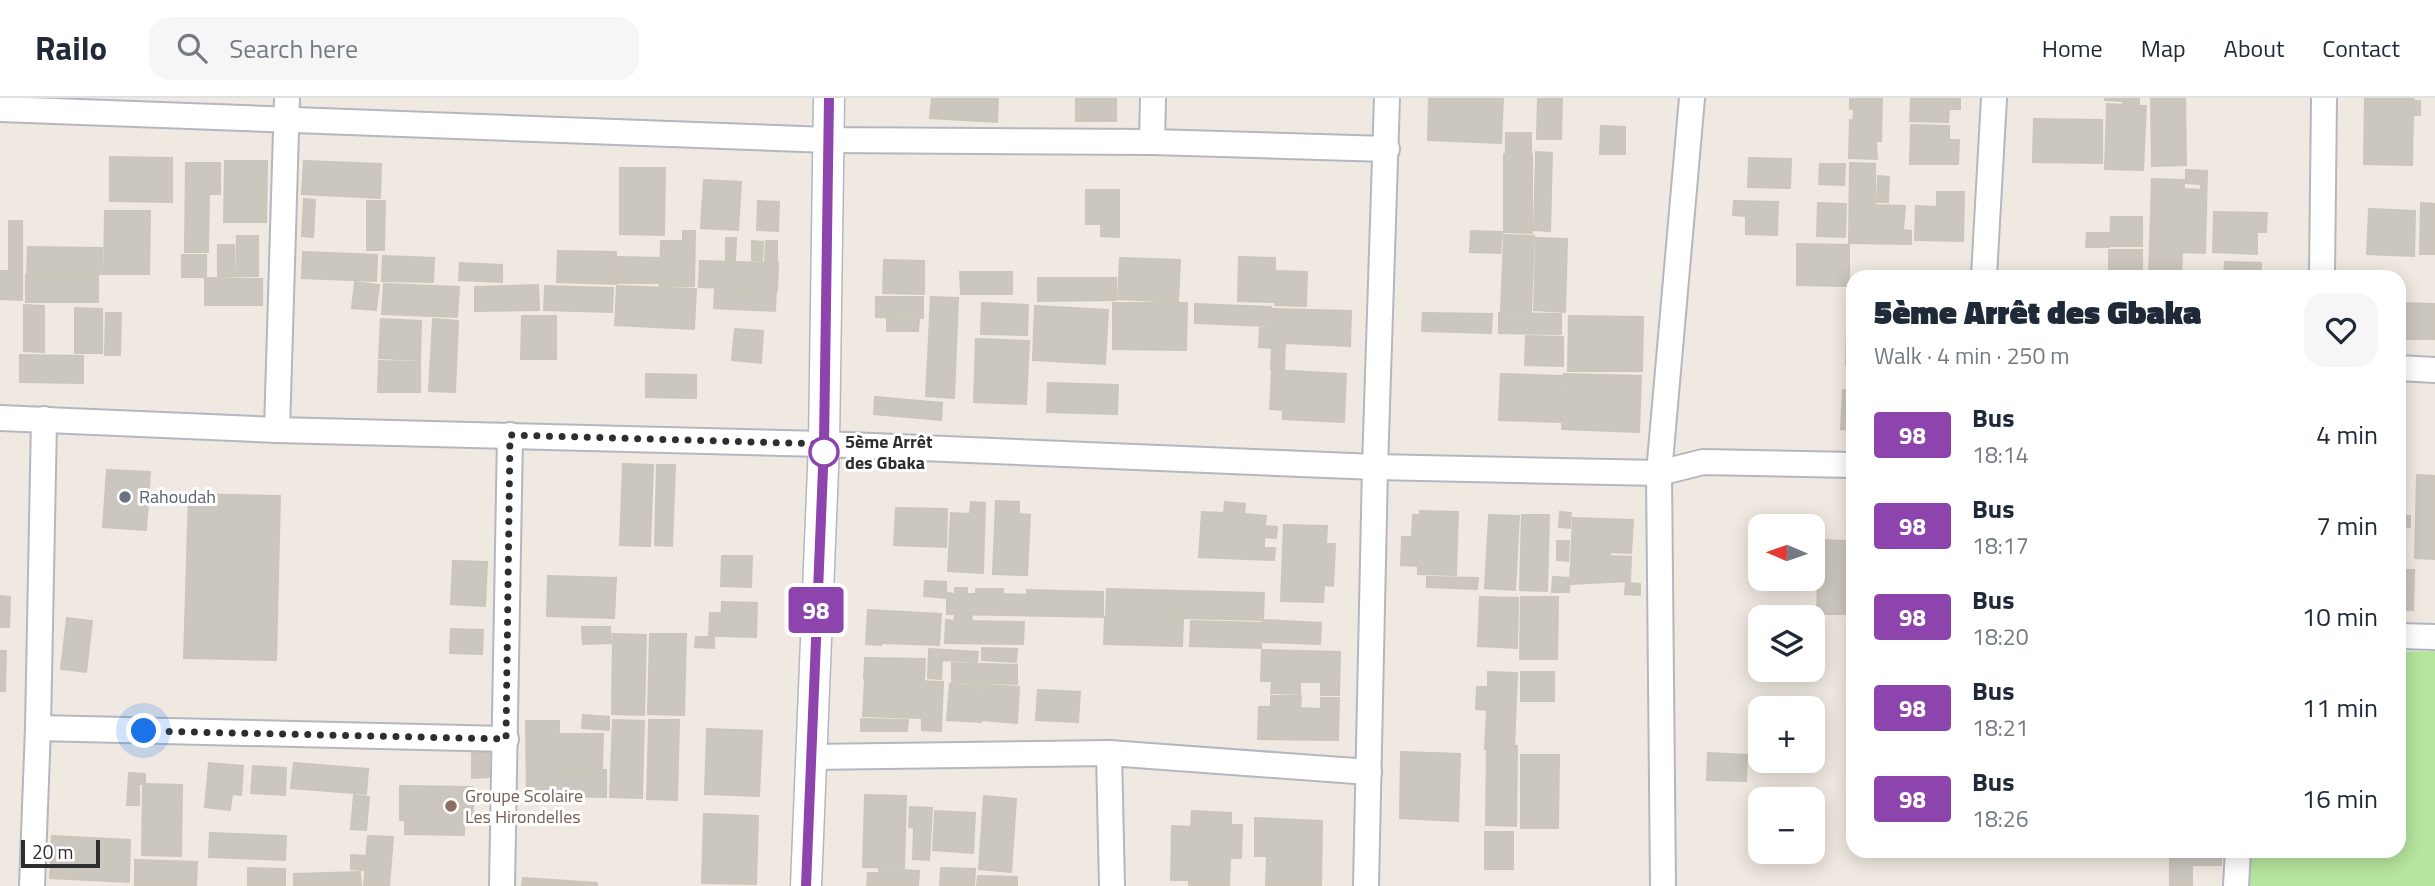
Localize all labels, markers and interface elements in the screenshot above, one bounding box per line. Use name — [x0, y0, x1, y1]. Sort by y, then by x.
search box — [149, 17, 639, 80]
text: Railo — [35, 23, 107, 73]
icon: search — [173, 29, 211, 67]
text: Search here — [229, 29, 358, 68]
text: Home — [2042, 30, 2103, 66]
text: Map — [2141, 30, 2186, 66]
text: About — [2224, 30, 2284, 66]
text: Contact — [2322, 30, 2400, 66]
text: 5ème Arrêt des Gbaka — [1874, 287, 2201, 337]
button: heart — [2304, 293, 2378, 367]
text: Walk · 4 min · 250 m — [1874, 338, 2070, 373]
text: Bus — [1972, 398, 2014, 437]
text: 4 min — [2316, 415, 2378, 454]
text: 98 — [1899, 417, 1926, 453]
place label: 5ème Arrêt des Gbaka — [845, 428, 933, 476]
marker: 5ème Arrêt des Gbaka — [809, 437, 839, 467]
text: 18:14 — [1972, 437, 2029, 472]
place label: Rahoudah — [139, 483, 216, 510]
marker: Rahoudah — [117, 489, 133, 505]
text: Bus — [1972, 489, 2014, 528]
text: 7 min — [2316, 506, 2378, 545]
text: 98 — [1899, 508, 1926, 544]
north arrow — [1748, 514, 1825, 592]
map controls — [1748, 514, 1825, 864]
text: 18:17 — [1972, 528, 2029, 563]
text: Bus — [1972, 580, 2014, 619]
line badge: 98 — [784, 587, 848, 633]
text: 98 — [803, 592, 829, 628]
text: 10 min — [2302, 597, 2378, 636]
text: 98 — [1899, 599, 1926, 635]
button: layers — [1748, 605, 1825, 682]
text: 18:20 — [1972, 619, 2029, 654]
text: Bus — [1972, 671, 2014, 710]
text: 11 min — [2302, 688, 2378, 727]
text: 98 — [1899, 690, 1926, 726]
button: + — [1748, 696, 1825, 773]
text: 18:21 — [1972, 710, 2029, 745]
your location — [126, 713, 161, 748]
text: Bus — [1972, 762, 2014, 801]
text: 16 min — [2302, 779, 2378, 818]
text: 98 — [1899, 781, 1926, 817]
place label: Groupe Scolaire Les Hirondelles — [465, 782, 583, 830]
button: − — [1748, 787, 1825, 864]
marker: Groupe Scolaire Les Hirondelles — [443, 798, 459, 814]
text: 18:26 — [1972, 801, 2029, 836]
scale bar — [21, 837, 100, 869]
text: 20 m — [32, 837, 73, 866]

